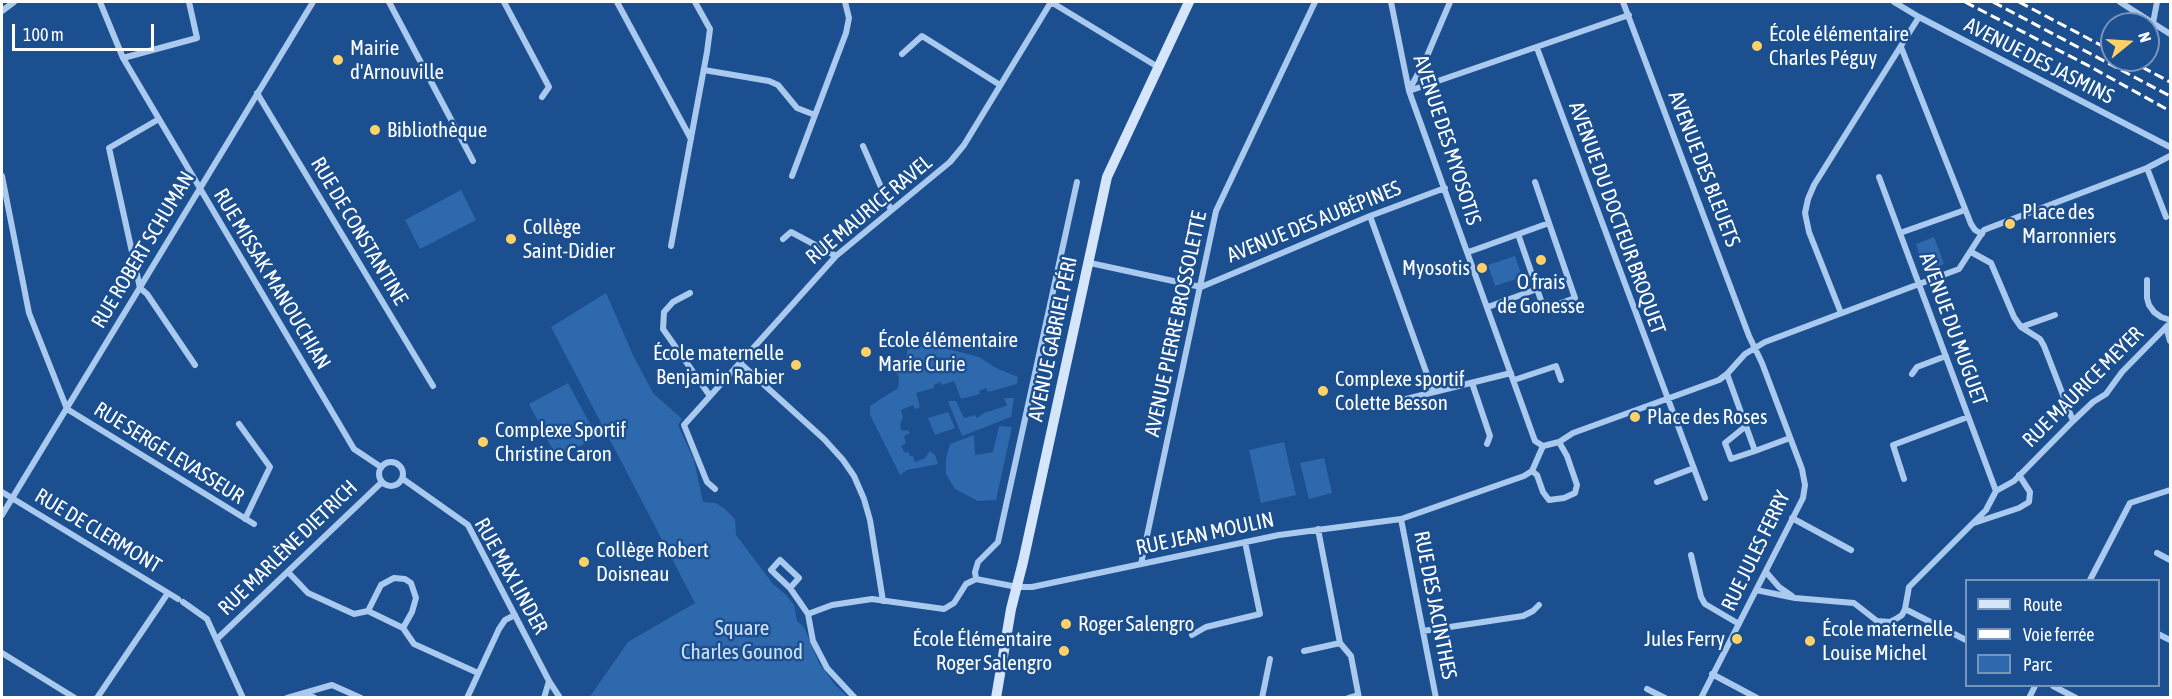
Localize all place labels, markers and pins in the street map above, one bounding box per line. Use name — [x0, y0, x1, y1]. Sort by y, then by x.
place label: École élémentaire Charles Péguy — [1769, 21, 1909, 71]
place label: Mairie d'Arnouville — [350, 35, 444, 85]
marker: École élémentaire Charles Péguy — [1750, 39, 1764, 53]
marker: Mairie d'Arnouville — [331, 53, 345, 67]
place label: Bibliothèque — [387, 117, 487, 143]
marker: Bibliothèque — [368, 123, 382, 137]
place label: Place des Marronniers — [2022, 199, 2116, 249]
place label: Collège Saint-Didier — [523, 214, 615, 264]
marker: Place des Marronniers — [2003, 217, 2017, 231]
marker: Collège Saint-Didier — [504, 232, 518, 246]
marker: O frais de Gonesse — [1534, 253, 1548, 267]
place label: Myosotis — [1402, 255, 1470, 281]
marker: Myosotis — [1475, 261, 1489, 275]
place label: O frais de Gonesse — [1497, 269, 1585, 319]
place label: École élémentaire Marie Curie — [878, 327, 1018, 377]
place label: École maternelle Benjamin Rabier — [653, 340, 784, 390]
marker: École élémentaire Marie Curie — [859, 345, 873, 359]
marker: École maternelle Benjamin Rabier — [789, 358, 803, 372]
place label: Complexe sportif Colette Besson — [1335, 366, 1465, 416]
marker: Complexe sportif Colette Besson — [1316, 384, 1330, 398]
place label: Place des Roses — [1647, 404, 1767, 430]
marker: Place des Roses — [1628, 410, 1642, 424]
place label: Complexe Sportif Christine Caron — [495, 417, 626, 467]
marker: Complexe Sportif Christine Caron — [476, 435, 490, 449]
place label: Collège Robert Doisneau — [596, 537, 709, 587]
marker: Collège Robert Doisneau — [577, 555, 591, 569]
place label: Roger Salengro — [1078, 611, 1194, 637]
place label: École maternelle Louise Michel — [1822, 616, 1953, 666]
marker: Roger Salengro — [1059, 617, 1073, 631]
place label: École Élémentaire Roger Salengro — [913, 626, 1052, 676]
place label: Jules Ferry — [1644, 626, 1725, 652]
marker: Jules Ferry — [1730, 632, 1744, 646]
marker: École maternelle Louise Michel — [1803, 634, 1817, 648]
marker: École Élémentaire Roger Salengro — [1057, 644, 1071, 658]

